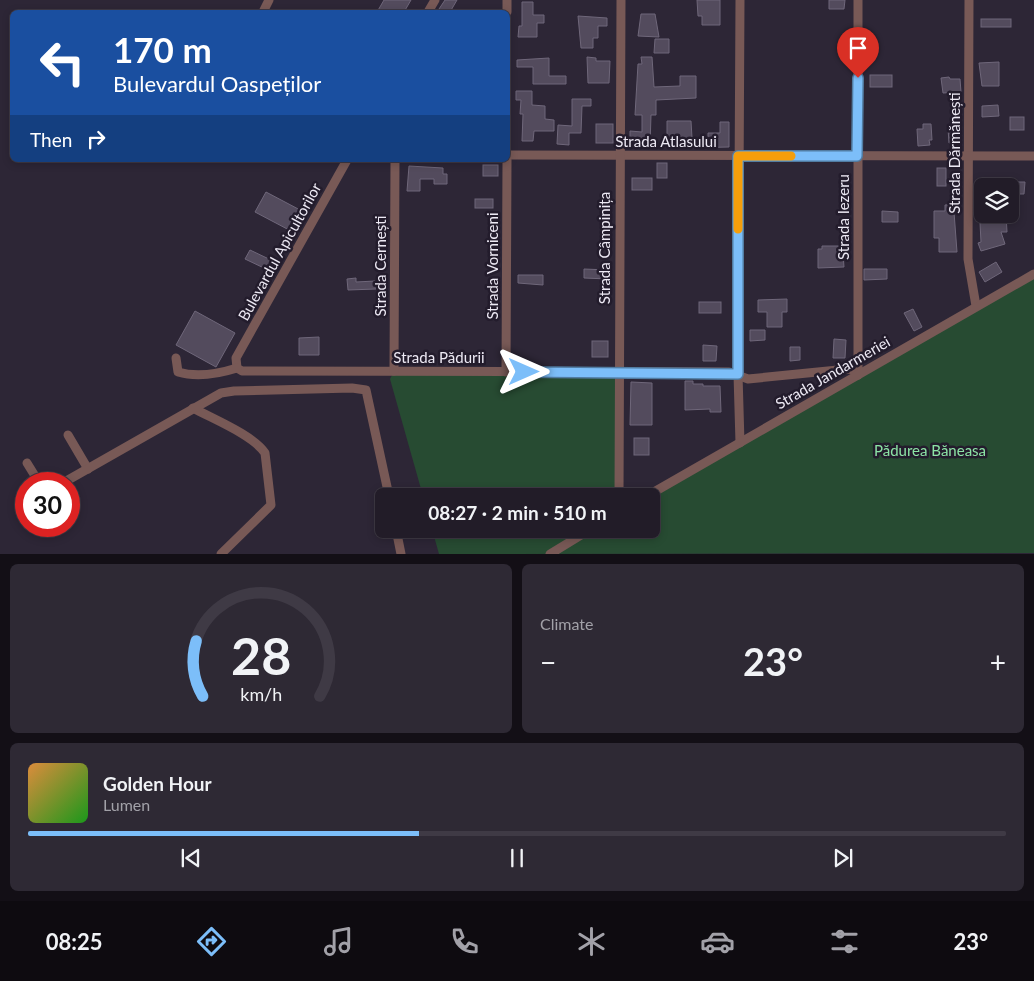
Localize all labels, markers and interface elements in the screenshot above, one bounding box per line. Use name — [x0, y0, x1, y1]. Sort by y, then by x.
pin — [837, 27, 879, 78]
text: 170 m — [113, 28, 212, 70]
icon: left — [30, 30, 95, 95]
icon: arrive — [844, 34, 872, 62]
text: Bulevardul Oaspeților — [113, 70, 321, 97]
street label: Strada Dărmănești — [945, 92, 963, 214]
icon: right — [82, 125, 110, 153]
text: Then — [30, 128, 72, 151]
street label: Strada Atlasului — [615, 132, 717, 150]
street label: Strada Iezeru — [834, 174, 852, 260]
map controls — [974, 178, 1019, 223]
button: layers — [974, 178, 1019, 223]
street label: Bulevardul Apicultorilor — [234, 179, 325, 324]
street label: Strada Câmpinița — [595, 192, 613, 304]
street label: Strada Vorniceni — [483, 212, 501, 320]
street label: Strada Cernești — [371, 216, 389, 316]
street label: Strada Jandarmeriei — [772, 332, 893, 412]
position arrow — [497, 345, 549, 397]
street label: Strada Pădurii — [393, 348, 485, 366]
park label: Pădurea Băneasa — [874, 441, 986, 459]
speed limit sign: 30 — [15, 472, 80, 537]
text: 08:27 · 2 min · 510 m — [428, 501, 607, 524]
text: Climate — [540, 614, 593, 633]
text: 28 — [231, 624, 291, 686]
text: 23° — [743, 638, 803, 684]
text: − — [540, 645, 556, 679]
text: + — [990, 645, 1006, 679]
text: km/h — [240, 683, 282, 705]
text: Golden Hour — [103, 772, 212, 795]
text: Lumen — [103, 795, 150, 814]
icon: previous — [177, 844, 205, 872]
icon: pause — [503, 844, 531, 872]
icon: next — [829, 844, 857, 872]
icon: directions — [194, 924, 229, 959]
icon: music — [321, 924, 356, 959]
icon: phone — [447, 924, 482, 959]
icon: climate — [574, 924, 609, 959]
icon: car — [700, 924, 735, 959]
icon: filters — [827, 924, 862, 959]
text: 08:25 — [46, 928, 103, 955]
text: 23° — [953, 928, 988, 955]

